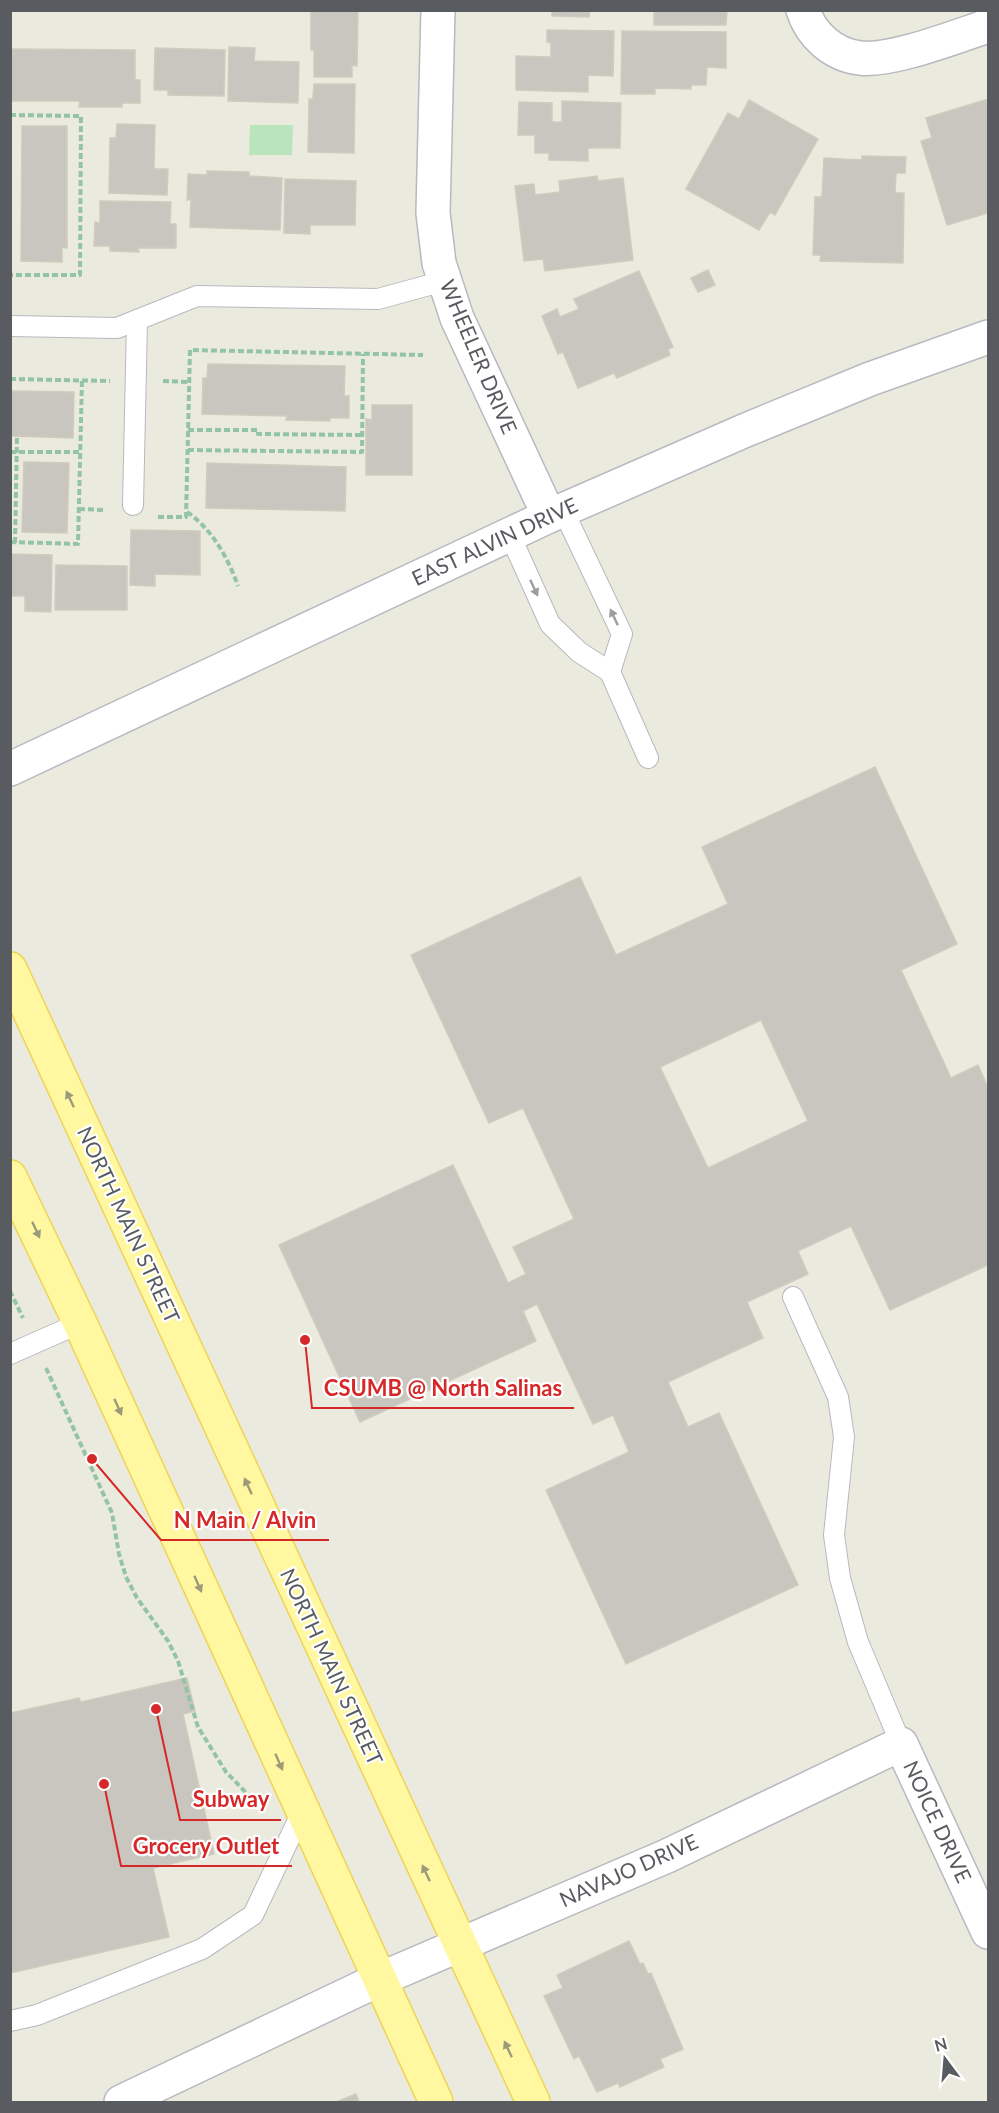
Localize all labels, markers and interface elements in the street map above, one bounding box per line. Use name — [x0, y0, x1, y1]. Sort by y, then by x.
street label: WHEELER DRIVE — [436, 276, 523, 437]
street label: EAST ALVIN DRIVE — [407, 491, 581, 590]
one-way arrow — [529, 580, 539, 598]
one-way arrow — [609, 609, 618, 626]
one-way arrow — [65, 1089, 75, 1107]
street label: NORTH MAIN STREET — [73, 1122, 186, 1327]
one-way arrow — [31, 1222, 40, 1239]
callout: CSUMB @ North Salinas — [312, 1368, 574, 1408]
text: CSUMB @ North Salinas — [324, 1374, 562, 1401]
one-way arrow — [113, 1398, 122, 1415]
one-way arrow — [243, 1476, 253, 1494]
callout: N Main / Alvin — [161, 1500, 329, 1540]
text: N Main / Alvin — [174, 1506, 316, 1533]
street label: NORTH MAIN STREET — [276, 1564, 389, 1769]
one-way arrow — [194, 1576, 203, 1593]
one-way arrow — [275, 1753, 284, 1770]
street label: NOICE DRIVE — [899, 1756, 977, 1886]
callout: Subway — [180, 1780, 281, 1820]
text: Subway — [193, 1785, 270, 1812]
callout: Grocery Outlet — [121, 1826, 292, 1866]
street label: NAVAJO DRIVE — [555, 1828, 701, 1911]
text: Grocery Outlet — [133, 1832, 280, 1859]
one-way arrow — [422, 1864, 431, 1881]
north arrow — [915, 2029, 975, 2089]
text: N — [932, 2033, 949, 2055]
one-way arrow — [504, 2041, 513, 2058]

